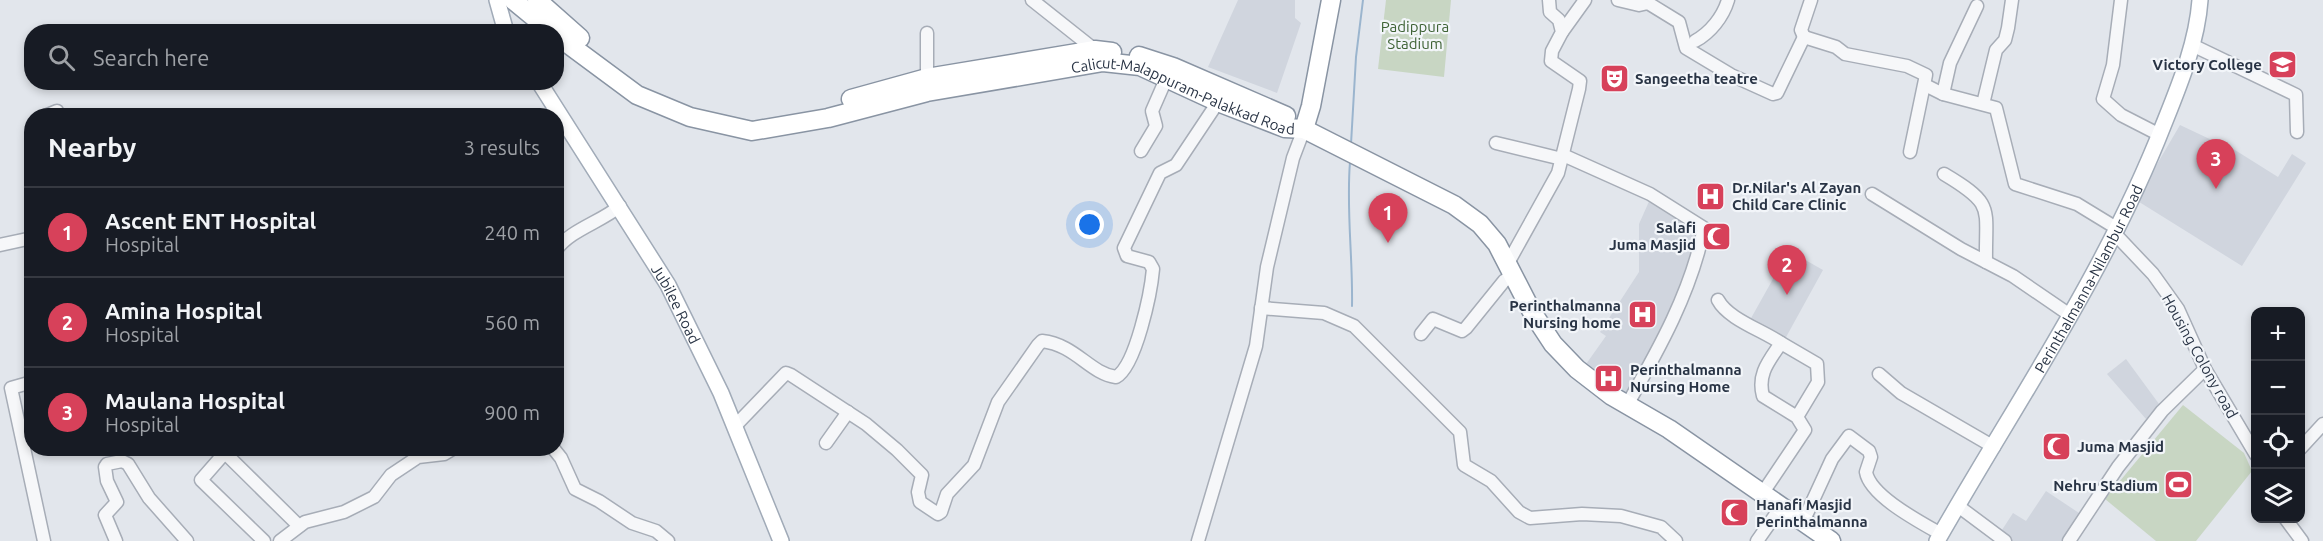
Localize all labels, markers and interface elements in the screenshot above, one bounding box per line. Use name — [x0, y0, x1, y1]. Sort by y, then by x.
park label: Padippura Stadium — [1381, 18, 1449, 52]
search box — [24, 24, 564, 90]
icon: search — [45, 41, 78, 74]
text: Search here — [93, 45, 209, 70]
school or university icon: Victory College — [2267, 48, 2299, 80]
street label: Calicut-Malappuram-Palakkad Road — [1070, 53, 1295, 137]
place label: Victory College — [2152, 56, 2262, 73]
theatre icon: Sangeetha teatre — [1598, 62, 1630, 94]
place label: Sangeetha teatre — [1635, 70, 1758, 87]
text: Nearby — [48, 133, 136, 162]
text: 3 results — [464, 136, 540, 159]
pin: 3 — [2196, 140, 2236, 189]
place label: Dr.Nilar's Al Zayan Child Care Clinic — [1732, 179, 1861, 213]
hospital icon: Dr.Nilar's Al Zayan Child Care Clinic — [1695, 180, 1727, 212]
street label: Perinthalmanna-Nilambur Road — [2031, 182, 2145, 375]
pin: 1 — [1368, 194, 1408, 243]
text: Ascent ENT Hospital — [105, 208, 316, 233]
your location — [1075, 210, 1104, 239]
place label: Salafi Juma Masjid — [1609, 219, 1696, 253]
mosque icon: Salafi Juma Masjid — [1701, 220, 1733, 252]
text: 1 — [62, 221, 73, 244]
text: 240 m — [484, 221, 540, 244]
text: Hospital — [105, 233, 179, 256]
pin: 2 — [1768, 246, 1806, 295]
street label: Jubilee Road — [648, 261, 704, 346]
street label: Housing Colony road — [2159, 291, 2241, 421]
place label: Perinthalmanna Nursing home — [1509, 297, 1621, 331]
text: Amina Hospital — [105, 298, 262, 323]
hospital icon: Perinthalmanna Nursing home — [1626, 298, 1658, 330]
map controls — [2251, 307, 2305, 523]
button: + — [2251, 307, 2305, 361]
text: 2 — [62, 311, 73, 334]
text: 560 m — [484, 311, 540, 334]
text: Hospital — [105, 323, 179, 346]
place label: Perinthalmanna Nursing Home — [1630, 361, 1742, 395]
button: − — [2251, 361, 2305, 415]
hospital icon: Perinthalmanna Nursing Home — [1593, 362, 1625, 394]
text: Maulana Hospital — [105, 388, 285, 413]
text: 3 — [62, 401, 73, 424]
text: 900 m — [484, 401, 540, 424]
text: Hospital — [105, 413, 179, 436]
button: locate — [2251, 415, 2305, 469]
mosque icon: Juma Masjid — [2040, 430, 2072, 462]
place label: Juma Masjid — [2077, 438, 2164, 455]
sports icon: Nehru Stadium — [2163, 469, 2195, 501]
button: layers — [2251, 469, 2305, 523]
place label: Nehru Stadium — [2053, 477, 2158, 494]
place label: Hanafi Masjid Perinthalmanna — [1756, 496, 1868, 530]
mosque icon: Hanafi Masjid Perinthalmanna — [1719, 497, 1751, 529]

